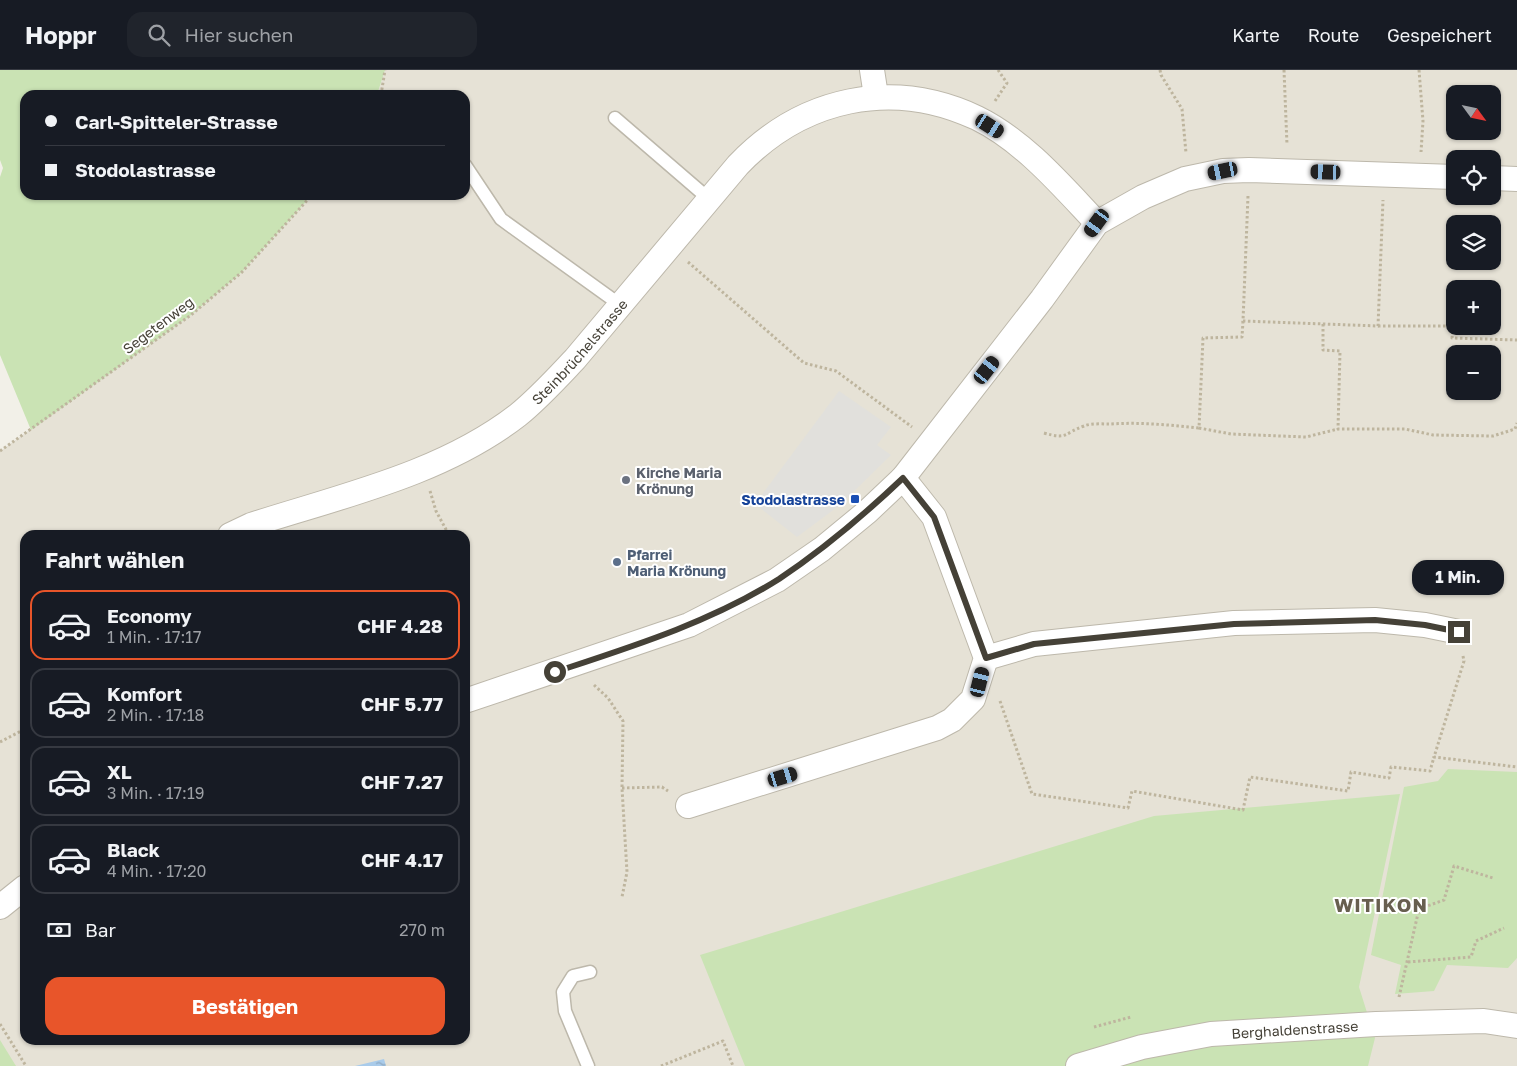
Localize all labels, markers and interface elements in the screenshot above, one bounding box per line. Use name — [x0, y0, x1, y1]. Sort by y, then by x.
search box — [127, 12, 477, 57]
text: Hoppr — [25, 20, 97, 49]
icon: search — [145, 21, 173, 49]
text: Hier suchen — [185, 23, 294, 46]
text: Karte — [1232, 24, 1280, 46]
text: Route — [1308, 24, 1359, 46]
text: Gespeichert — [1387, 24, 1492, 46]
north arrow — [1446, 85, 1501, 140]
map controls — [1446, 85, 1501, 400]
text: Carl-Spitteler-Strasse — [75, 110, 278, 133]
car — [973, 112, 1006, 140]
button: locate — [1446, 150, 1501, 205]
text: Stodolastrasse — [75, 158, 216, 181]
car — [1206, 161, 1239, 181]
car — [1310, 164, 1341, 180]
car — [1082, 206, 1111, 240]
button: layers — [1446, 215, 1501, 270]
button: + — [1446, 280, 1501, 335]
street label: Segetenweg — [119, 293, 197, 357]
street label: Steinbrüchelstrasse — [528, 295, 630, 408]
button: − — [1446, 345, 1501, 400]
car — [971, 354, 1002, 386]
place label: Kirche Maria Krönung — [636, 464, 722, 497]
marker: Kirche Maria Krönung — [620, 474, 632, 486]
place label: Stodolastrasse — [741, 491, 845, 508]
marker: Stodolastrasse — [849, 493, 861, 505]
text: Fahrt wählen — [45, 546, 184, 573]
place label: Pfarrei Maria Krönung — [627, 546, 726, 579]
marker: Pfarrei Maria Krönung — [611, 556, 623, 568]
callout: 1 Min. — [1413, 560, 1505, 594]
text: 1 Min. — [1435, 567, 1481, 587]
icon: car — [47, 603, 92, 648]
text: Economy — [107, 604, 192, 627]
text: CHF 4.28 — [357, 614, 443, 637]
route end — [1448, 621, 1470, 643]
text: 1 Min. · 17:17 — [107, 627, 202, 647]
route start — [544, 661, 566, 683]
car — [969, 666, 990, 698]
icon: car — [47, 681, 92, 726]
text: Komfort — [107, 682, 182, 705]
text: CHF 5.77 — [361, 692, 443, 715]
text: 2 Min. · 17:18 — [107, 705, 204, 725]
icon: car — [47, 759, 92, 804]
text: XL — [107, 760, 132, 783]
car — [766, 765, 799, 789]
text: CHF 7.27 — [361, 770, 443, 793]
text: 3 Min. · 17:19 — [107, 783, 204, 803]
icon: car — [47, 837, 92, 882]
text: Black — [107, 838, 160, 861]
text: CHF 4.17 — [361, 848, 443, 871]
text: 4 Min. · 17:20 — [107, 861, 207, 881]
district label: WITIKON — [1334, 893, 1428, 916]
icon: cash — [45, 916, 73, 944]
text: Bar — [85, 918, 116, 941]
text: 270 m — [399, 920, 445, 940]
button: Bestätigen — [45, 977, 445, 1035]
street label: Berghaldenstrasse — [1231, 1017, 1359, 1041]

